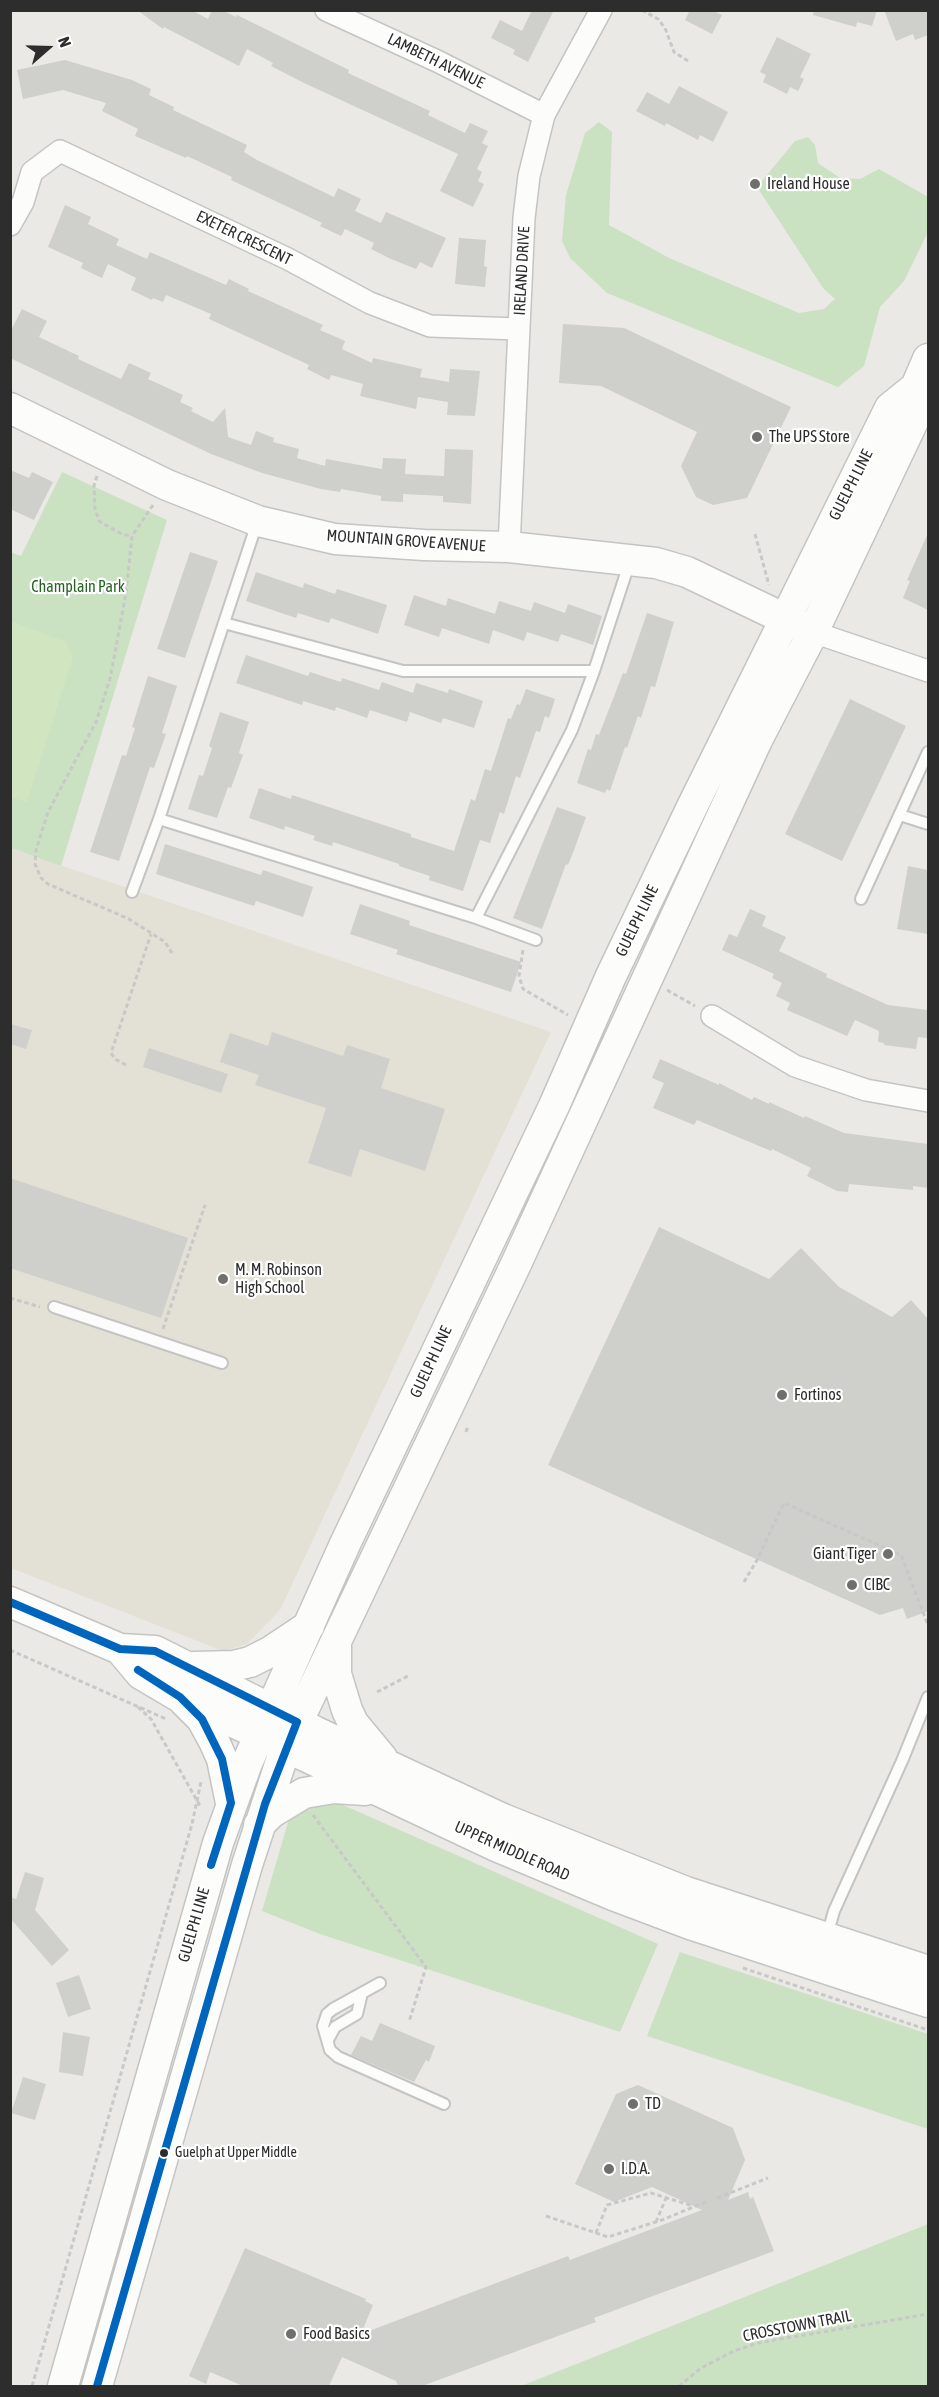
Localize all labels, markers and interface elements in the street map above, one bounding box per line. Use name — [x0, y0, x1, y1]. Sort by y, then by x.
north arrow — [18, 18, 78, 78]
street label: LAMBETH AVENUE — [384, 29, 488, 93]
text: N — [55, 34, 75, 49]
place label: Ireland House — [767, 174, 850, 194]
marker: Ireland House — [748, 177, 762, 191]
street label: EXETER CRESCENT — [193, 207, 295, 269]
street label: IRELAND DRIVE — [510, 226, 534, 316]
place label: The UPS Store — [769, 427, 850, 447]
marker: The UPS Store — [750, 430, 764, 444]
street label: GUELPH LINE — [825, 446, 877, 524]
street label: MOUNTAIN GROVE AVENUE — [326, 526, 486, 556]
park label: Champlain Park — [31, 577, 125, 597]
street label: GUELPH LINE — [612, 882, 662, 960]
place label: M. M. Robinson High School — [235, 1260, 322, 1298]
marker: M. M. Robinson High School — [216, 1272, 230, 1286]
street label: GUELPH LINE — [406, 1323, 456, 1401]
place label: Fortinos — [794, 1385, 841, 1405]
marker: Fortinos — [775, 1388, 789, 1402]
place label: Giant Tiger — [813, 1544, 876, 1564]
marker: Giant Tiger — [881, 1547, 895, 1561]
place label: CIBC — [864, 1575, 890, 1595]
marker: CIBC — [845, 1578, 859, 1592]
street label: UPPER MIDDLE ROAD — [451, 1817, 573, 1885]
street label: GUELPH LINE — [174, 1885, 214, 1965]
place label: TD — [645, 2094, 661, 2114]
marker: TD — [626, 2097, 640, 2111]
place label: Guelph at Upper Middle — [175, 2145, 297, 2161]
marker: Guelph at Upper Middle — [158, 2147, 170, 2159]
place label: I.D.A. — [621, 2159, 650, 2179]
marker: I.D.A. — [602, 2162, 616, 2176]
street label: CROSSTOWN TRAIL — [741, 2306, 853, 2346]
place label: Food Basics — [303, 2324, 370, 2344]
marker: Food Basics — [284, 2327, 298, 2341]

